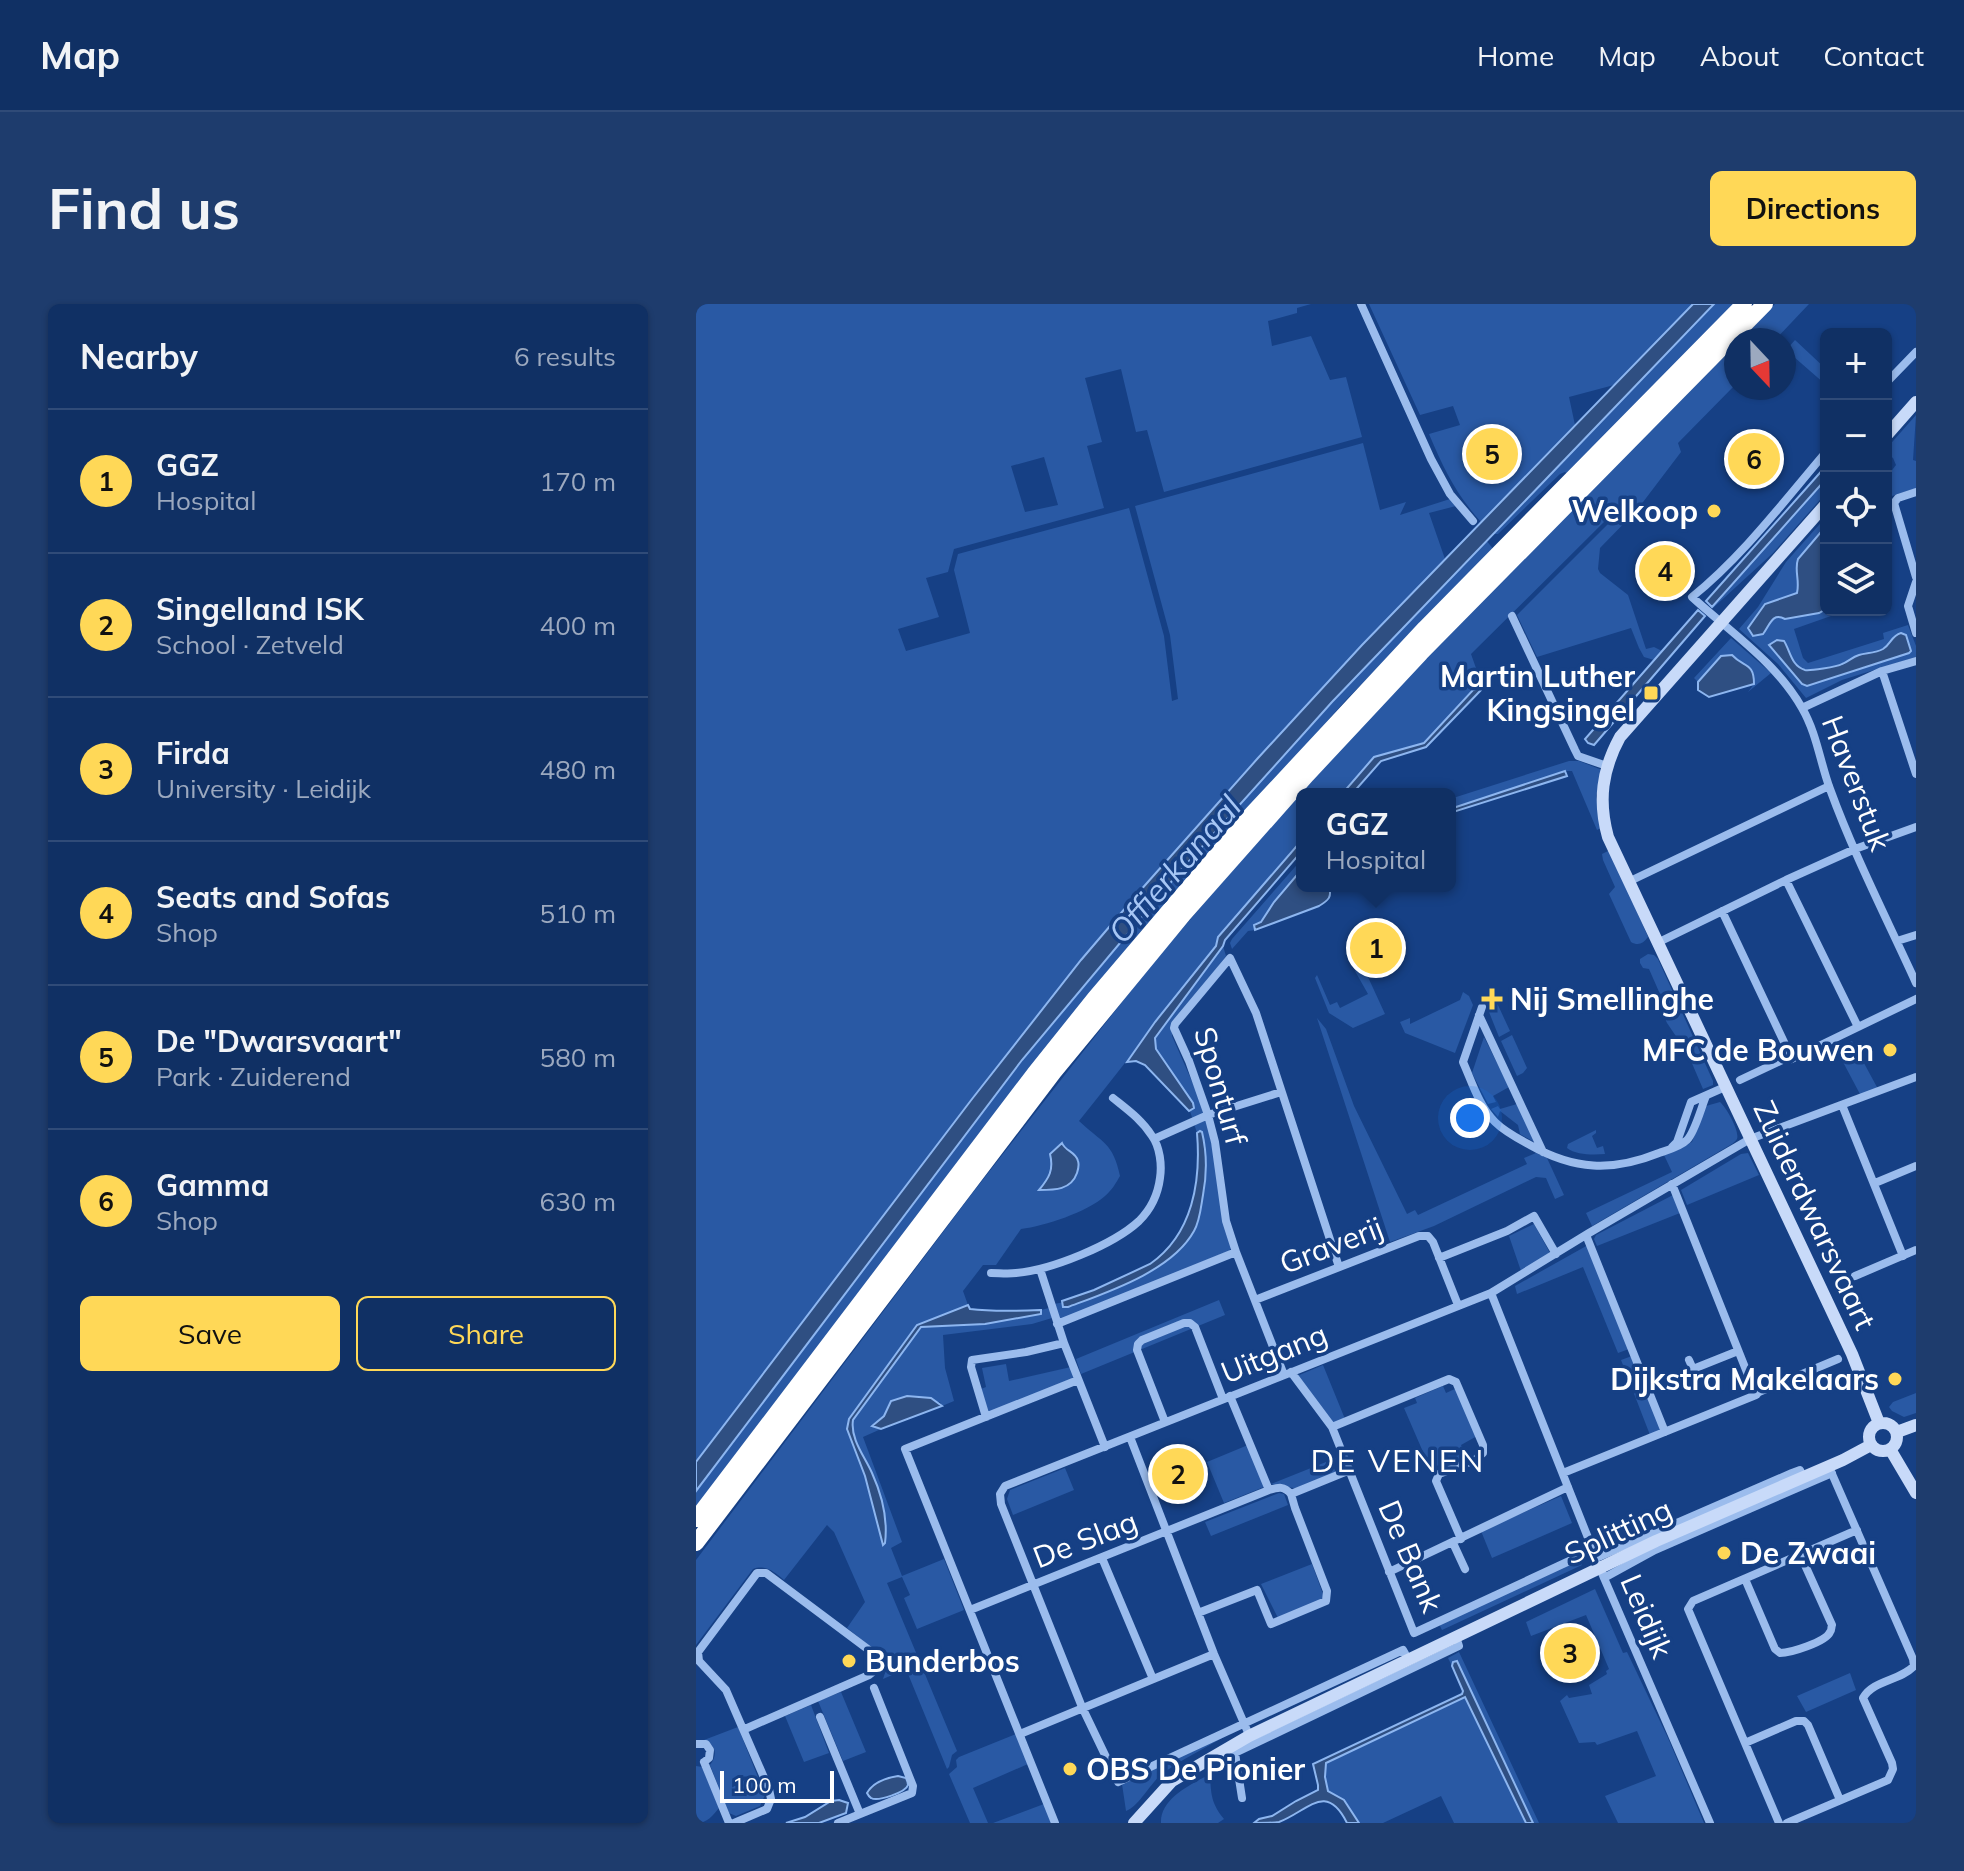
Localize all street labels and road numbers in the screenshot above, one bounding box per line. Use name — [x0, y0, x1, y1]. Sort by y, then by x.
street label: Haverstuk — [1814, 710, 1900, 856]
street label: Sponturf — [1186, 1023, 1256, 1150]
street label: Zuiderdwarsvaart — [1745, 1095, 1885, 1335]
street label: Graverij — [1274, 1208, 1388, 1282]
street label: Uitgang — [1215, 1315, 1333, 1391]
street label: Splitting — [1558, 1490, 1678, 1572]
street label: De Bank — [1370, 1494, 1452, 1618]
street label: De Slag — [1028, 1502, 1142, 1576]
street label: Leidijk — [1612, 1568, 1682, 1664]

